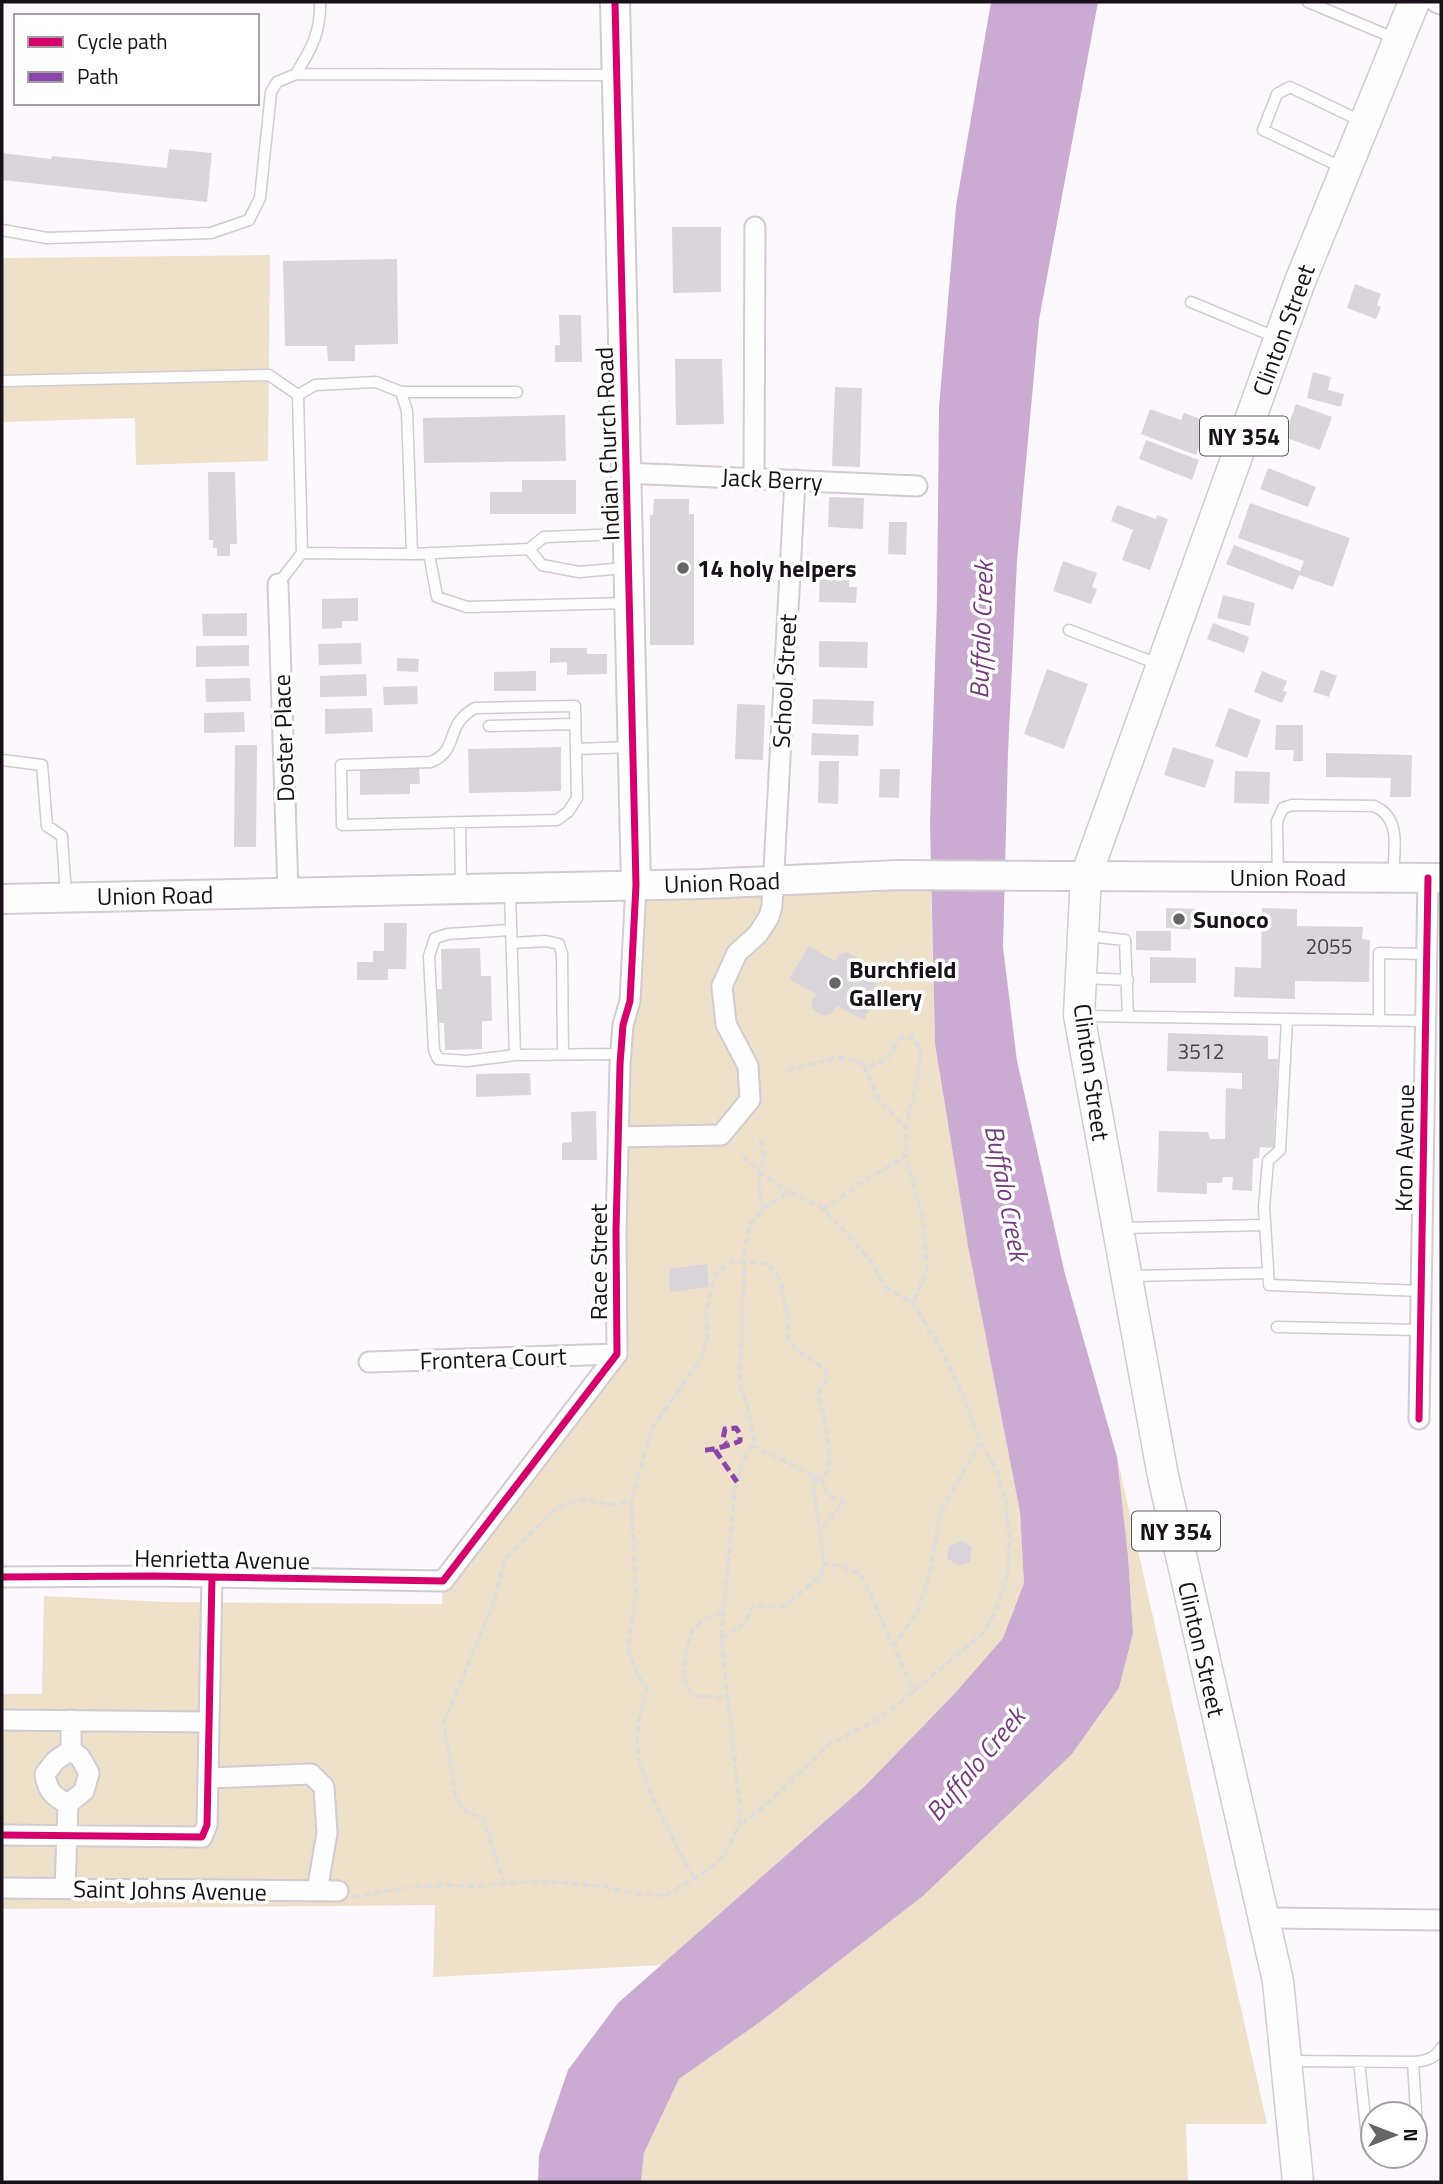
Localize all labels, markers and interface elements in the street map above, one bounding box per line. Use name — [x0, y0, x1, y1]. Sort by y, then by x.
legend — [14, 14, 259, 105]
text: Cycle path — [77, 25, 168, 57]
text: Path — [77, 60, 119, 92]
street label: Clinton Street — [1243, 259, 1324, 401]
street label: Indian Church Road — [586, 346, 628, 542]
road number: NY 354 — [1200, 416, 1288, 456]
street label: Jack Berry — [720, 458, 824, 500]
place label: 14 holy helpers — [697, 550, 857, 586]
water label: Buffalo Creek — [959, 557, 1003, 699]
marker: 14 holy helpers — [675, 560, 691, 576]
street label: School Street — [763, 612, 806, 749]
street label: Doster Place — [263, 674, 303, 802]
street label: Union Road — [1230, 859, 1346, 895]
street label: Union Road — [663, 862, 781, 902]
street label: Union Road — [96, 876, 214, 914]
place label: Sunoco — [1193, 901, 1269, 937]
marker: Sunoco — [1171, 911, 1187, 927]
house number: 2055 — [1305, 930, 1353, 962]
place label: Burchfield Gallery — [849, 951, 956, 1015]
marker: Burchfield Gallery — [827, 975, 843, 991]
street label: Clinton Street — [1065, 1001, 1119, 1143]
house number: 3512 — [1177, 1035, 1225, 1067]
street label: Kron Avenue — [1385, 1084, 1423, 1212]
water label: Buffalo Creek — [975, 1122, 1040, 1268]
street label: Race Street — [580, 1203, 616, 1320]
street label: Frontera Court — [419, 1337, 568, 1379]
road number: NY 354 — [1132, 1512, 1220, 1550]
street label: Henrietta Avenue — [134, 1539, 310, 1579]
street label: Clinton Street — [1169, 1578, 1235, 1721]
water label: Buffalo Creek — [916, 1696, 1036, 1829]
street label: Saint Johns Avenue — [73, 1870, 267, 1910]
north arrow — [1359, 2100, 1429, 2170]
text: N — [1397, 2128, 1426, 2142]

